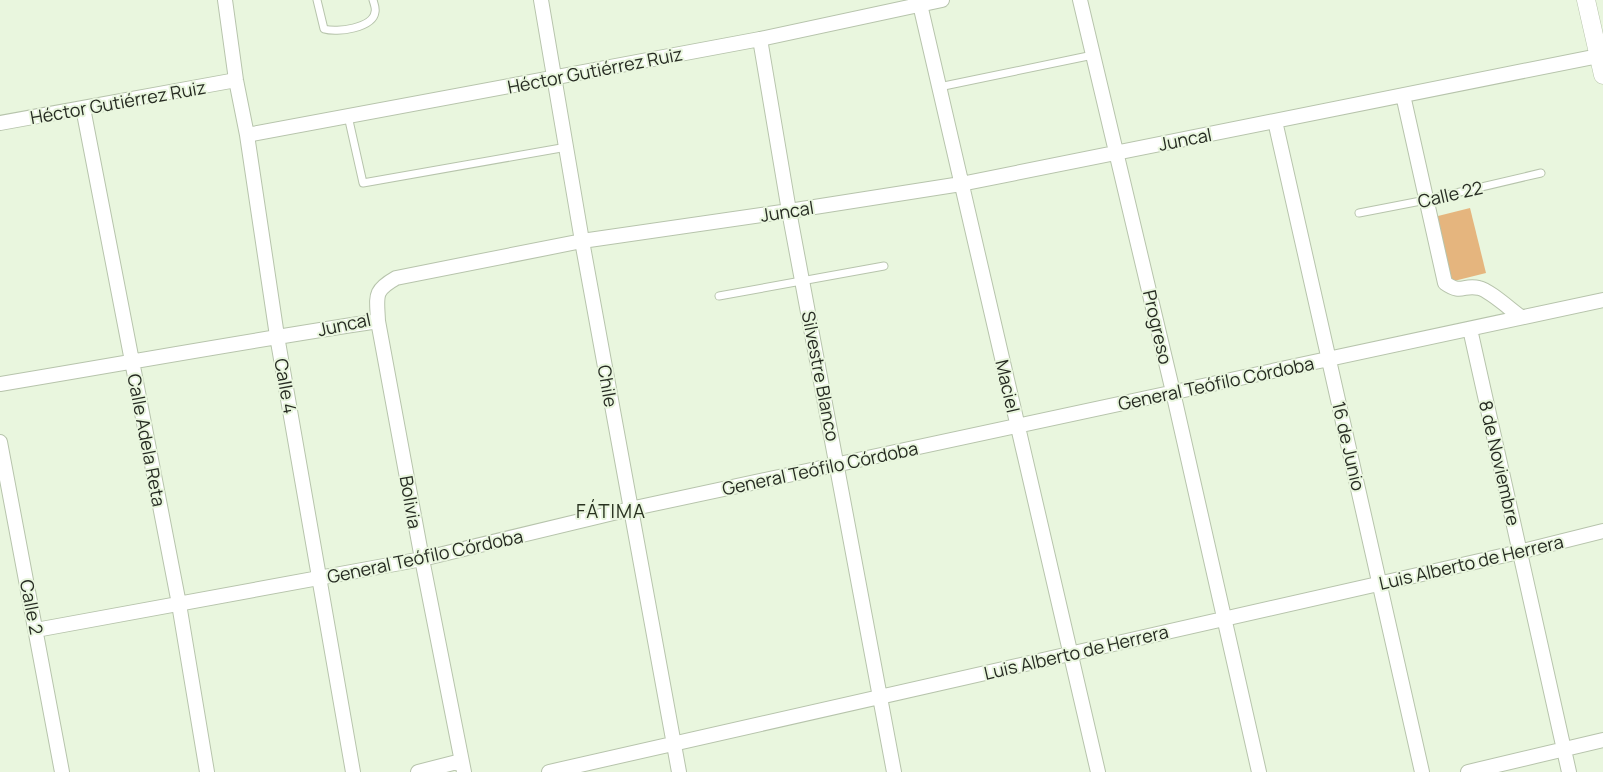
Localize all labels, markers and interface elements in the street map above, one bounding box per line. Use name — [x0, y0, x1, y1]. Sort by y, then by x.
street label: Héctor Gutiérrez Ruiz — [505, 41, 685, 99]
street label: Héctor Gutiérrez Ruiz — [28, 75, 208, 129]
street label: Juncal — [1156, 122, 1214, 156]
street label: Calle 22 — [1415, 175, 1485, 213]
street label: Juncal — [759, 195, 815, 227]
street label: Progreso — [1138, 288, 1178, 366]
street label: Juncal — [315, 307, 373, 341]
street label: Silvestre Blanco — [797, 309, 845, 443]
street label: General Teófilo Córdoba — [1116, 351, 1316, 415]
street label: Calle 4 — [269, 356, 303, 416]
street label: Maciel — [990, 357, 1026, 415]
street label: Chile — [592, 363, 624, 409]
street label: Calle Adela Reta — [122, 372, 172, 508]
street label: 8 de Noviembre — [1474, 398, 1526, 528]
street label: 16 de Junio — [1327, 399, 1371, 493]
street label: General Teófilo Córdoba — [720, 436, 920, 500]
street label: Bolivia — [395, 474, 427, 530]
district label: FÁTIMA — [576, 498, 646, 524]
street label: General Teófilo Córdoba — [325, 524, 525, 588]
street label: Luis Alberto de Herrera — [1376, 529, 1566, 595]
street label: Calle 2 — [15, 577, 49, 637]
street label: Luis Alberto de Herrera — [981, 619, 1171, 685]

